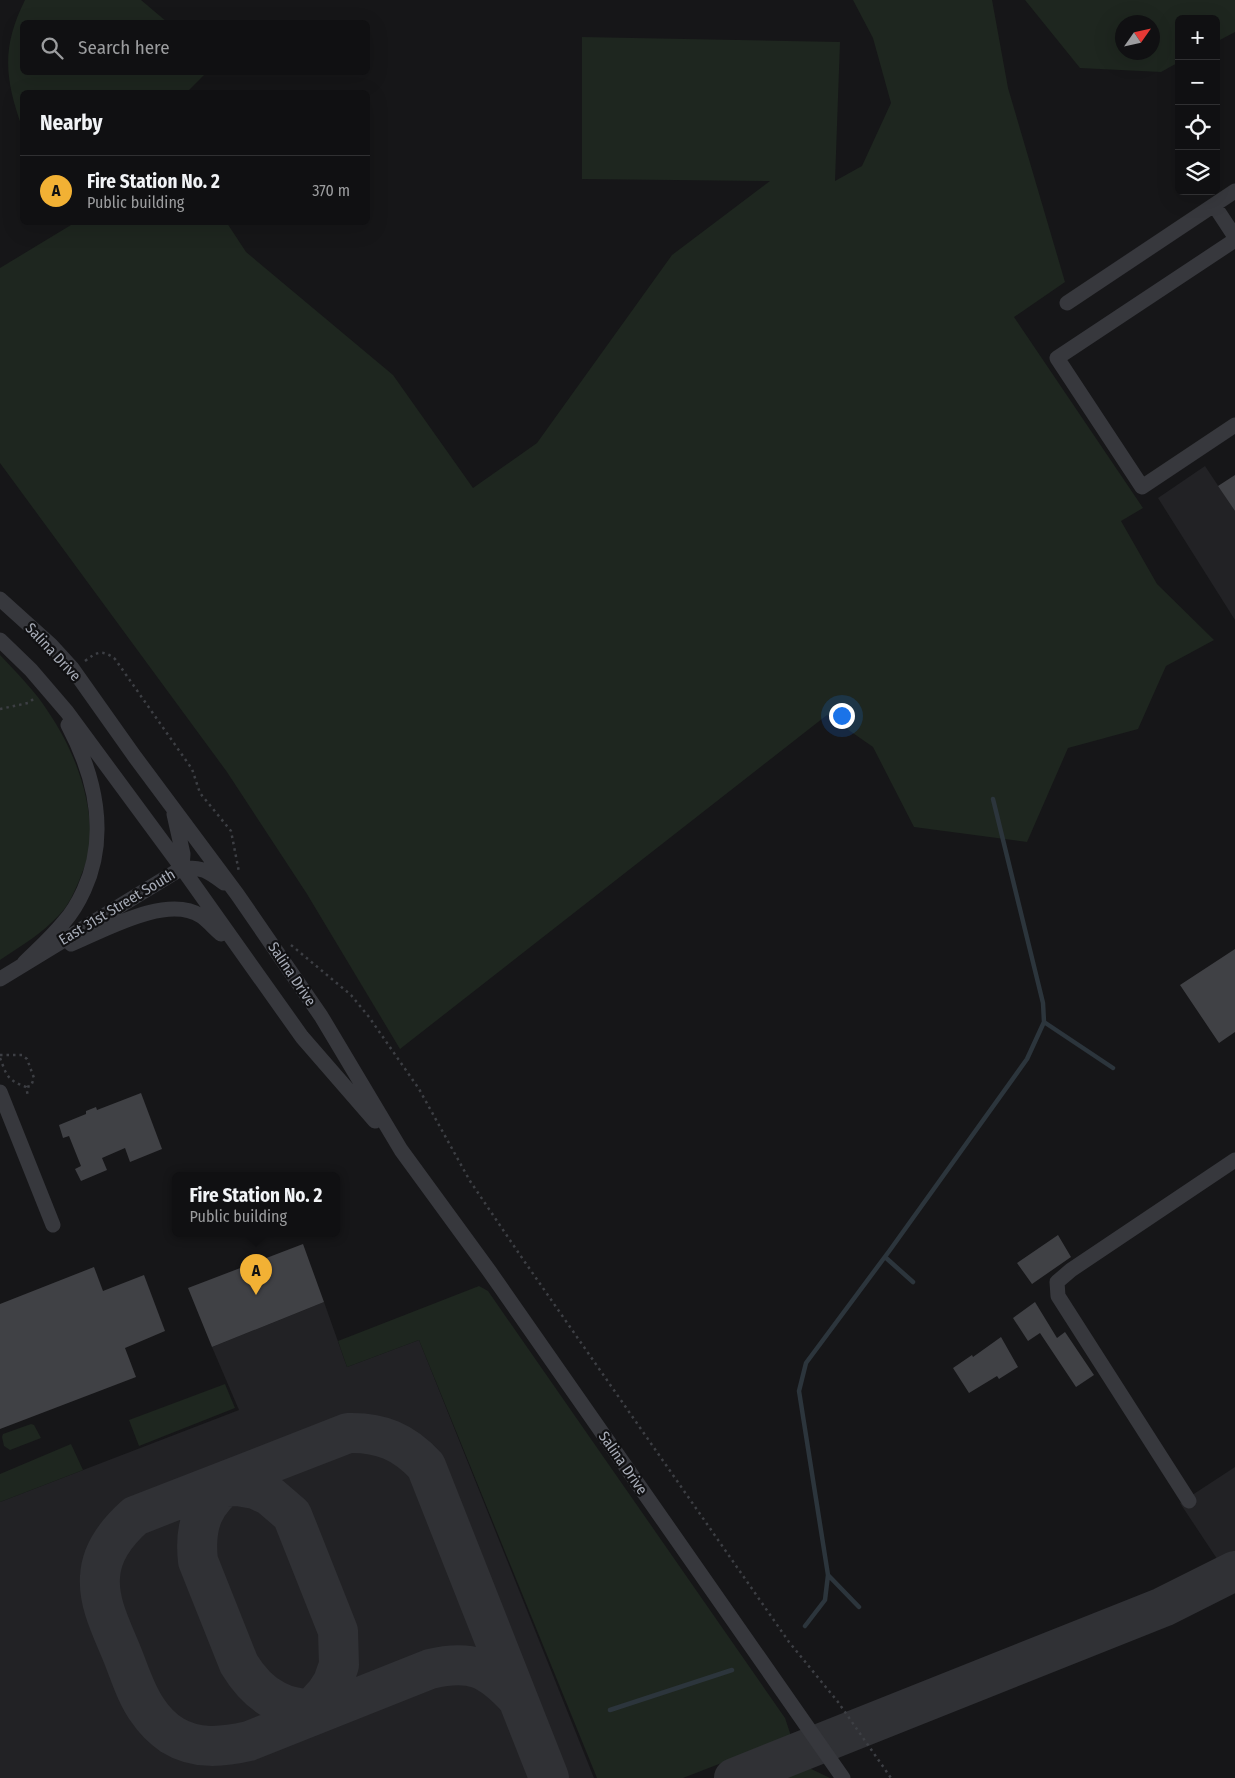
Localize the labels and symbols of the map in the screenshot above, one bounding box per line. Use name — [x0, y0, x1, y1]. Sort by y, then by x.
north arrow — [1115, 15, 1160, 60]
street label: Salina Drive — [22, 619, 84, 685]
your location — [829, 703, 855, 729]
street label: East 31st Street South — [56, 865, 178, 949]
street label: Salina Drive — [264, 939, 320, 1009]
pin: A — [240, 1254, 272, 1295]
street label: Salina Drive — [595, 1428, 651, 1498]

